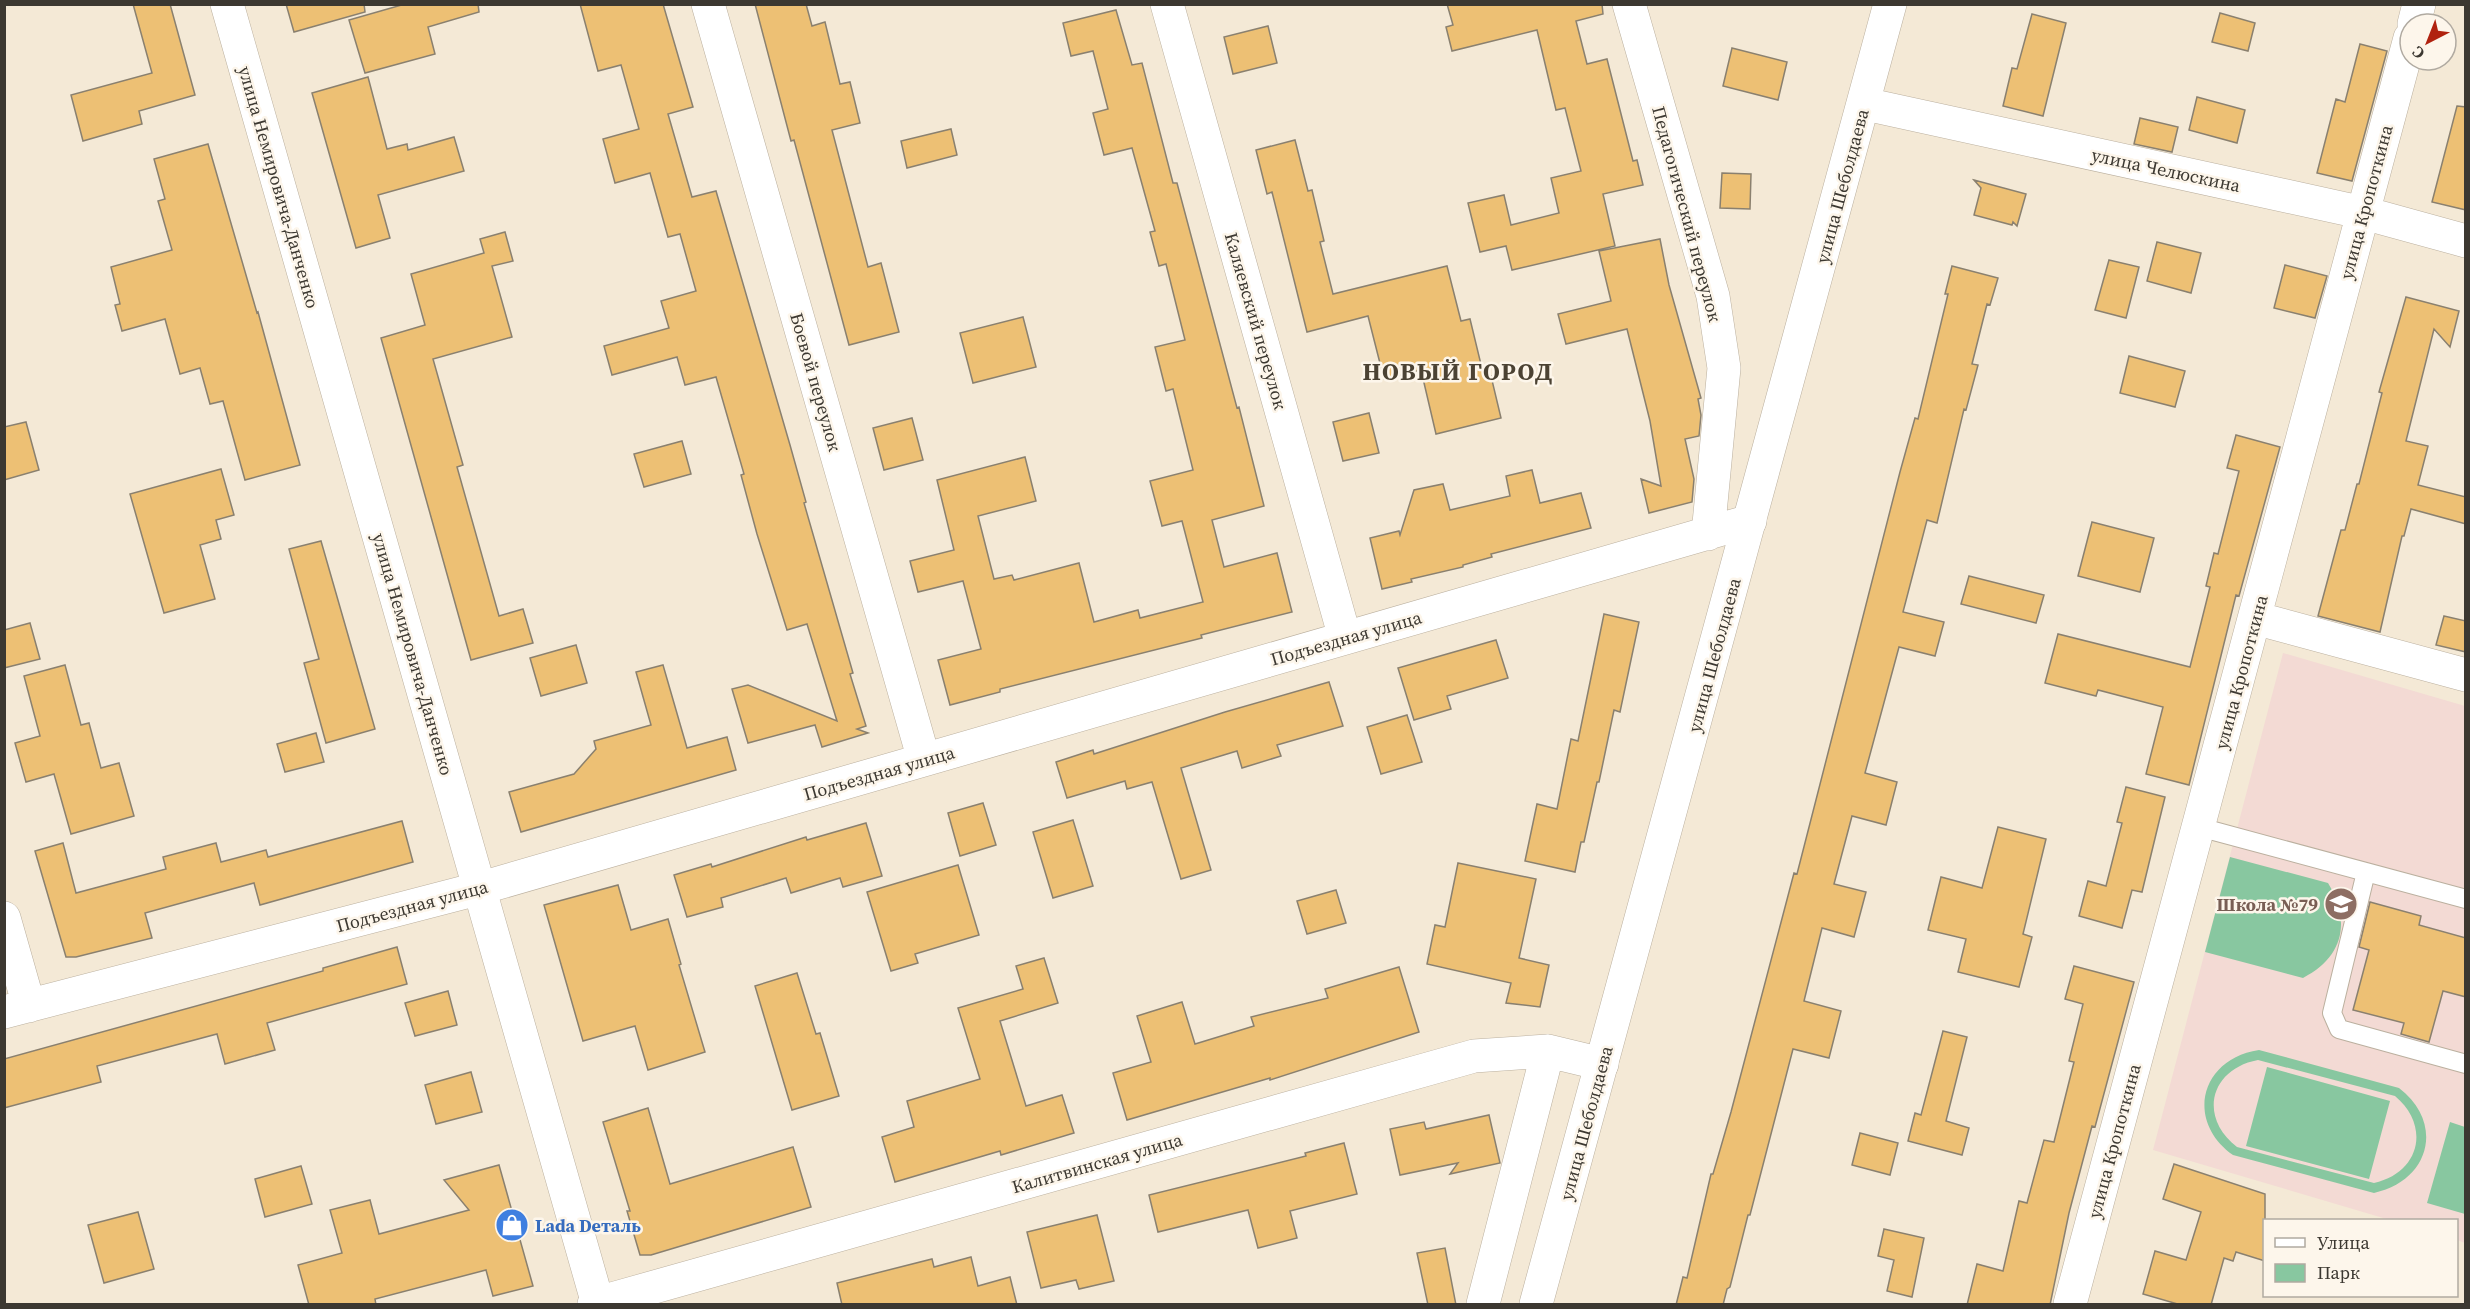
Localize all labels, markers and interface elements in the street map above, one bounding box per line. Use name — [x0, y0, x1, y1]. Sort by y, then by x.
north arrow — [2398, 12, 2458, 72]
text: С — [2407, 42, 2429, 65]
street label: улица Немировича-Данченко — [232, 63, 326, 311]
street label: Педагогический переулок — [1646, 103, 1728, 325]
street label: улица Шеболдаева — [1809, 105, 1875, 266]
street label: улица Кропоткина — [2333, 121, 2399, 282]
street label: улица Челюскина — [2089, 142, 2244, 198]
street label: Каляевский переулок — [1219, 229, 1293, 413]
street label: Боевой переулок — [784, 310, 848, 454]
district label: НОВЫЙ ГОРОД — [1362, 355, 1554, 388]
street label: улица Немировича-Данченко — [366, 530, 460, 778]
street label: улица Шеболдаева — [1681, 574, 1747, 735]
street label: улица Кропоткина — [2208, 591, 2274, 752]
street label: Подъездная улица — [1267, 604, 1425, 672]
street label: Подъездная улица — [800, 739, 958, 807]
street label: Подъездная улица — [333, 873, 492, 938]
school or university icon: Школа №79 — [2323, 886, 2359, 922]
place label: Школа №79 — [2217, 892, 2318, 917]
street label: улица Шеболдаева — [1553, 1042, 1619, 1203]
street label: улица Кропоткина — [2081, 1060, 2147, 1221]
street label: Калитвинская улица — [1009, 1126, 1186, 1199]
shop icon: Lada Dеталь — [494, 1207, 530, 1243]
place label: Lada Dеталь — [535, 1213, 641, 1238]
legend — [2263, 1219, 2458, 1297]
text: Улица — [2317, 1230, 2370, 1255]
text: Парк — [2317, 1260, 2360, 1285]

